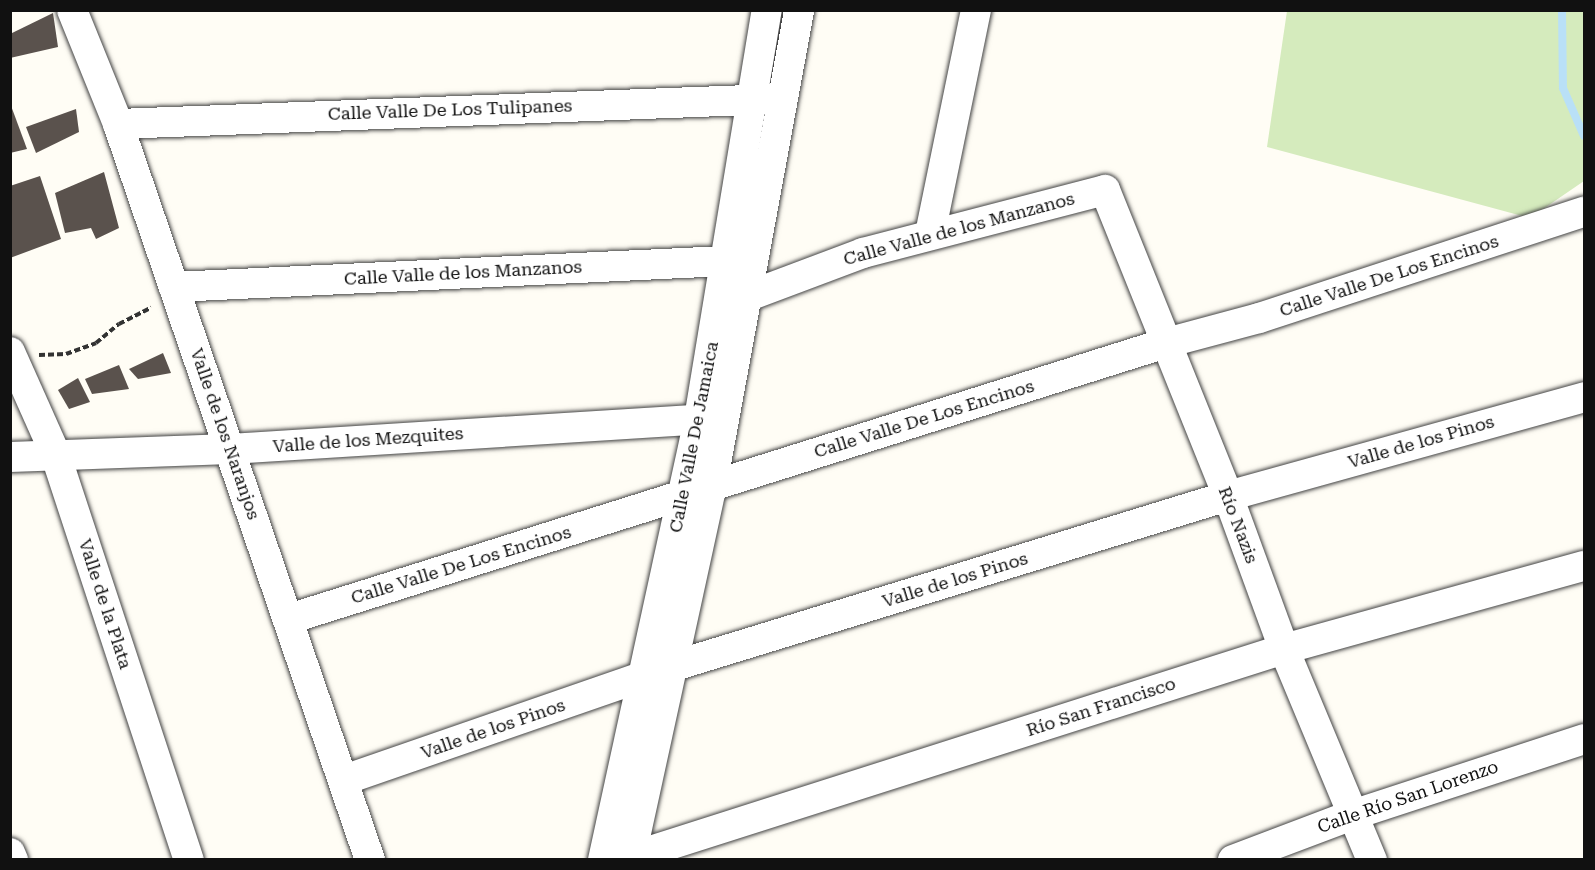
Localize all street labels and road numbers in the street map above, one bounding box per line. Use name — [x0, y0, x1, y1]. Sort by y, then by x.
street label: Calle Valle De Los Tulipanes — [327, 95, 573, 125]
street label: Calle Valle de los Manzanos — [841, 188, 1077, 270]
street label: Calle Valle De Los Encinos — [1277, 230, 1501, 322]
street label: Calle Valle de los Manzanos — [343, 256, 583, 290]
street label: Calle Valle De Jamaica — [665, 339, 723, 535]
street label: Valle de los Naranjos — [186, 345, 264, 523]
street label: Calle Valle De Los Encinos — [811, 375, 1037, 463]
street label: Valle de los Pinos — [1345, 411, 1497, 473]
street label: Valle de los Mezquites — [272, 423, 464, 457]
street label: Río Nazis — [1213, 484, 1263, 566]
street label: Calle Valle De Los Encinos — [348, 521, 574, 609]
street label: Valle de la Plata — [74, 536, 136, 672]
street label: Valle de los Pinos — [880, 548, 1030, 612]
street label: Río San Francisco — [1024, 673, 1178, 741]
street label: Valle de los Pinos — [418, 694, 568, 764]
street label: Calle Río San Lorenzo — [1315, 756, 1501, 838]

